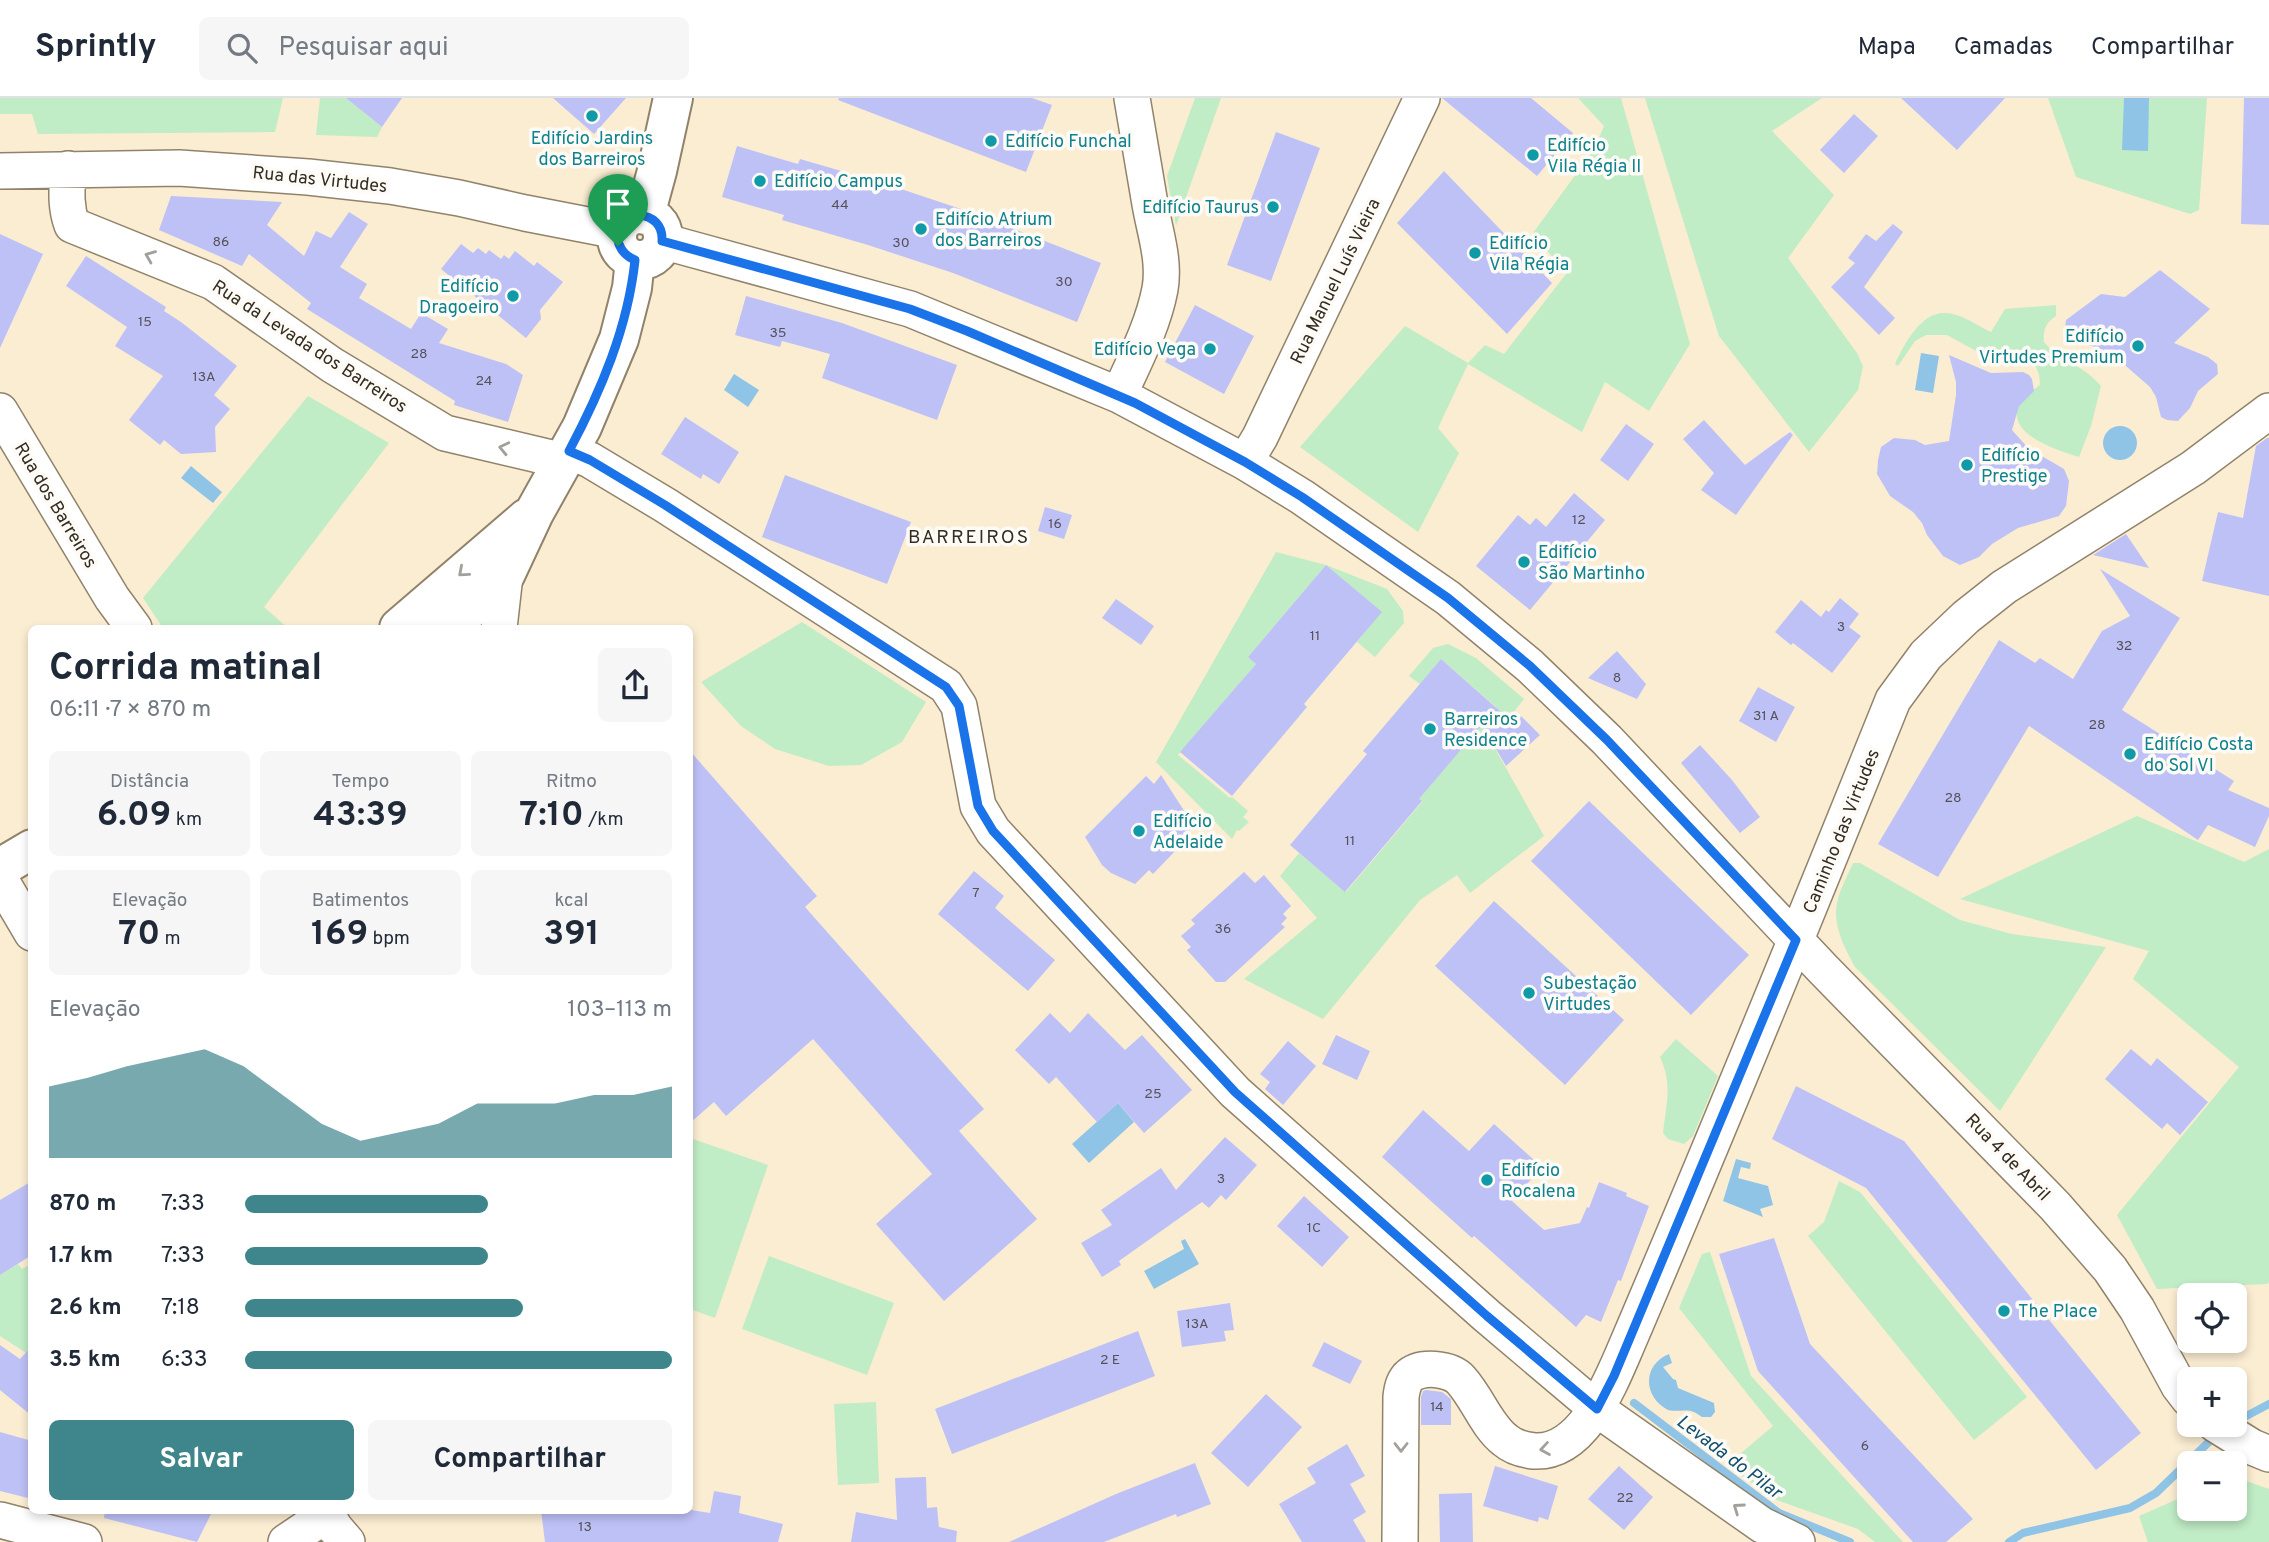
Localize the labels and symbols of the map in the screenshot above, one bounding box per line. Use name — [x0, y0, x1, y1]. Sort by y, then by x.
marker: Edifício Jardins dos Barreiros — [584, 108, 600, 124]
place label: Edifício Jardins dos Barreiros — [531, 128, 653, 172]
place label: Edifício Funchal — [1005, 131, 1132, 154]
marker: Edifício Funchal — [983, 133, 999, 149]
place label: Edifício Vila Régia II — [1547, 135, 1641, 179]
marker: Edifício Vila Régia II — [1525, 147, 1541, 163]
street label: Rua das Virtudes — [251, 162, 388, 199]
place label: Edifício Campus — [774, 171, 903, 194]
marker: Edifício Campus — [752, 173, 768, 189]
pin — [588, 174, 648, 246]
street label: Rua Manuel Luís Vieira — [1286, 195, 1386, 368]
house number: 44 — [831, 197, 849, 214]
place label: Edifício Taurus — [1142, 197, 1259, 220]
marker: Edifício Taurus — [1265, 199, 1281, 215]
place label: Edifício Atrium dos Barreiros — [935, 209, 1053, 253]
marker: Edifício Atrium dos Barreiros — [913, 221, 929, 237]
place label: Edifício Vila Régia — [1489, 233, 1569, 277]
house number: 86 — [213, 234, 229, 251]
house number: 30 — [892, 235, 910, 252]
marker: Edifício Vila Régia — [1467, 245, 1483, 261]
one-way arrow — [144, 250, 157, 264]
house number: 30 — [1055, 274, 1073, 291]
street label: Rua da Levada dos Barreiros — [207, 275, 411, 419]
place label: Edifício Dragoeiro — [419, 276, 499, 320]
marker: Edifício Dragoeiro — [505, 288, 521, 304]
house number: 15 — [138, 314, 152, 331]
house number: 35 — [769, 325, 787, 342]
place label: Edifício Virtudes Premium — [1979, 326, 2124, 370]
marker: Edifício Virtudes Premium — [2130, 338, 2146, 354]
place label: Edifício Vega — [1094, 339, 1196, 362]
marker: Edifício Vega — [1202, 341, 1218, 357]
house number: 28 — [410, 346, 428, 363]
house number: 13A — [192, 369, 216, 386]
house number: 24 — [475, 373, 493, 390]
street label: Rua dos Barreiros — [8, 439, 101, 573]
one-way arrow — [498, 442, 510, 456]
place label: Edifício Prestige — [1981, 445, 2047, 489]
marker: Edifício Prestige — [1959, 457, 1975, 473]
house number: 12 — [1572, 512, 1586, 529]
house number: 16 — [1048, 516, 1062, 533]
district label: BARREIROS — [908, 526, 1030, 550]
place label: Edifício São Martinho — [1538, 542, 1645, 586]
marker: Edifício São Martinho — [1516, 554, 1532, 570]
one-way arrow — [458, 564, 471, 576]
house number: 3 — [1837, 619, 1845, 636]
house number: 11 — [1310, 628, 1320, 645]
house number: 32 — [2116, 638, 2132, 655]
house number: 8 — [1613, 670, 1621, 687]
house number: 31 A — [1753, 708, 1779, 725]
place label: Barreiros Residence — [1444, 709, 1527, 753]
house number: 28 — [2088, 717, 2106, 734]
marker: Barreiros Residence — [1422, 721, 1438, 737]
place label: Edifício Costa do Sol VI — [2144, 734, 2253, 778]
street label: Caminho das Virtudes — [1799, 746, 1886, 917]
marker: Edifício Costa do Sol VI — [2122, 746, 2138, 762]
house number: 28 — [1944, 790, 1962, 807]
place label: Edifício Adelaide — [1153, 811, 1223, 855]
marker: Edifício Adelaide — [1131, 823, 1147, 839]
house number: 11 — [1345, 833, 1355, 850]
house number: 7 — [972, 885, 980, 902]
house number: 36 — [1215, 921, 1231, 938]
place label: Subestação Virtudes — [1543, 973, 1637, 1017]
marker: Subestação Virtudes — [1521, 985, 1537, 1001]
house number: 25 — [1144, 1086, 1162, 1103]
street label: Rua 4 de Abril — [1959, 1109, 2054, 1207]
place label: Edifício Rocalena — [1501, 1160, 1575, 1204]
house number: 3 — [1217, 1171, 1225, 1188]
marker: Edifício Rocalena — [1479, 1172, 1495, 1188]
house number: 1C — [1307, 1220, 1321, 1237]
place label: The Place — [2018, 1301, 2097, 1324]
marker: The Place — [1996, 1303, 2012, 1319]
house number: 13A — [1185, 1316, 1209, 1333]
house number: 2 E — [1100, 1352, 1120, 1369]
house number: 14 — [1430, 1399, 1444, 1416]
water label: Levada do Pilar — [1671, 1410, 1788, 1506]
house number: 6 — [1861, 1438, 1869, 1455]
one-way arrow — [1539, 1441, 1551, 1456]
one-way arrow — [1393, 1442, 1409, 1453]
house number: 22 — [1616, 1490, 1634, 1507]
one-way arrow — [1733, 1504, 1746, 1516]
house number: 13 — [578, 1519, 592, 1536]

